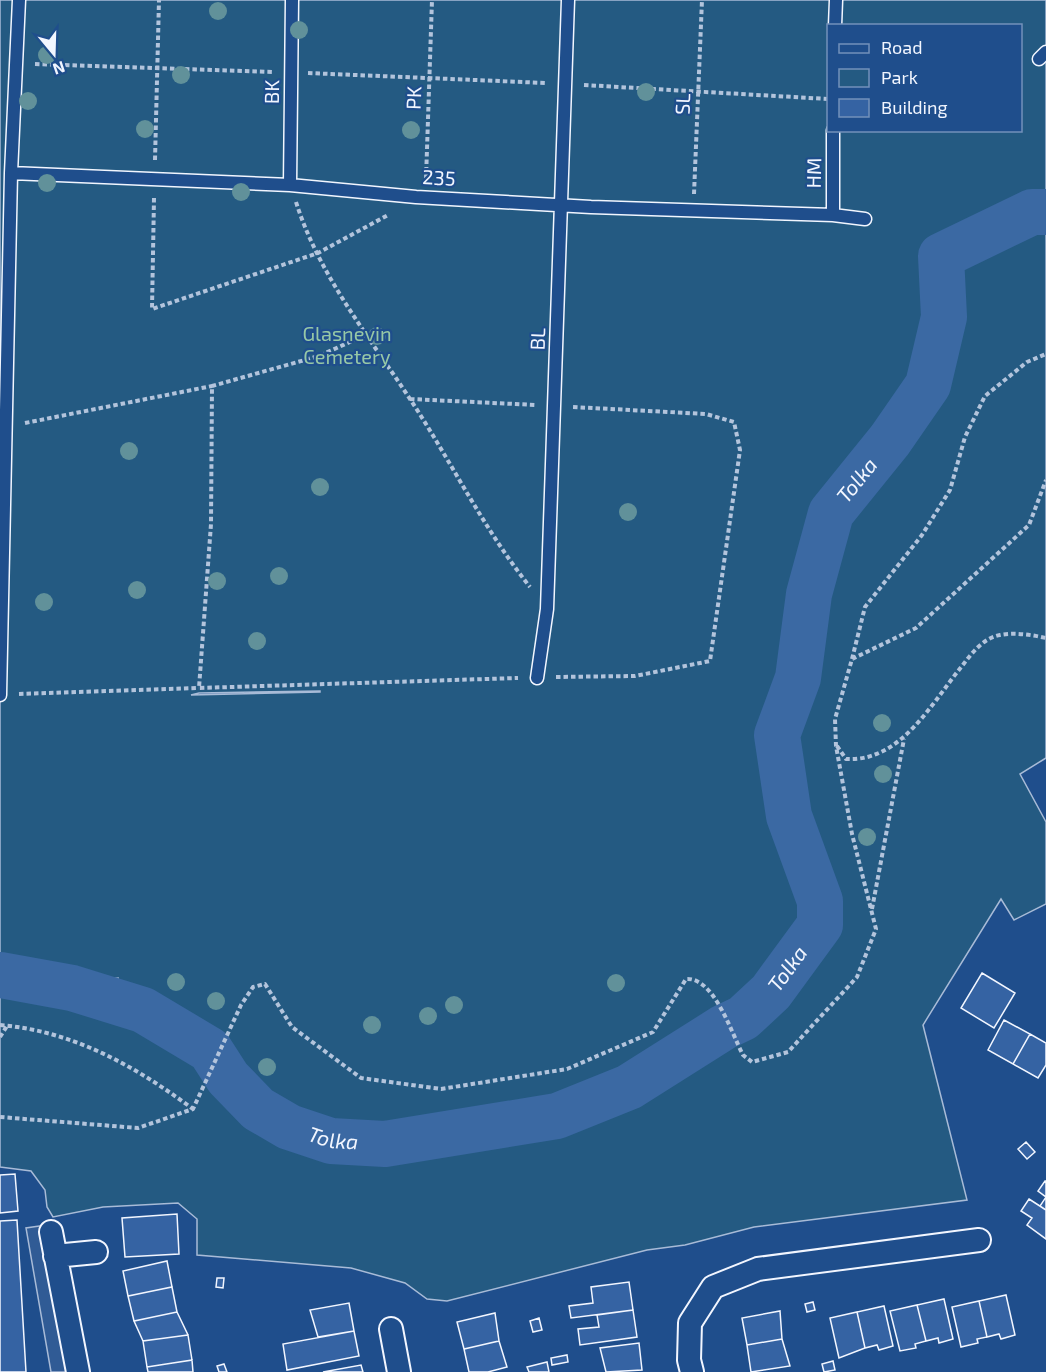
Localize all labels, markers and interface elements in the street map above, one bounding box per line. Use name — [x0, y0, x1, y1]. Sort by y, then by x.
north arrow — [24, 24, 84, 84]
legend — [827, 24, 1022, 132]
text: Road — [881, 36, 922, 58]
text: N — [50, 58, 68, 80]
text: Park — [881, 66, 918, 88]
street label: BK — [259, 79, 283, 104]
street label: PK — [401, 86, 425, 110]
street label: SL — [670, 93, 694, 115]
text: Building — [881, 96, 948, 118]
street label: HM — [801, 157, 825, 189]
street label: 235 — [422, 164, 456, 190]
park label: Glasnevin Cemetery — [302, 321, 392, 368]
street label: BL — [525, 327, 549, 351]
water label: Tolka — [830, 452, 882, 507]
water label: Tolka — [761, 940, 812, 996]
water label: Tolka — [305, 1120, 359, 1153]

